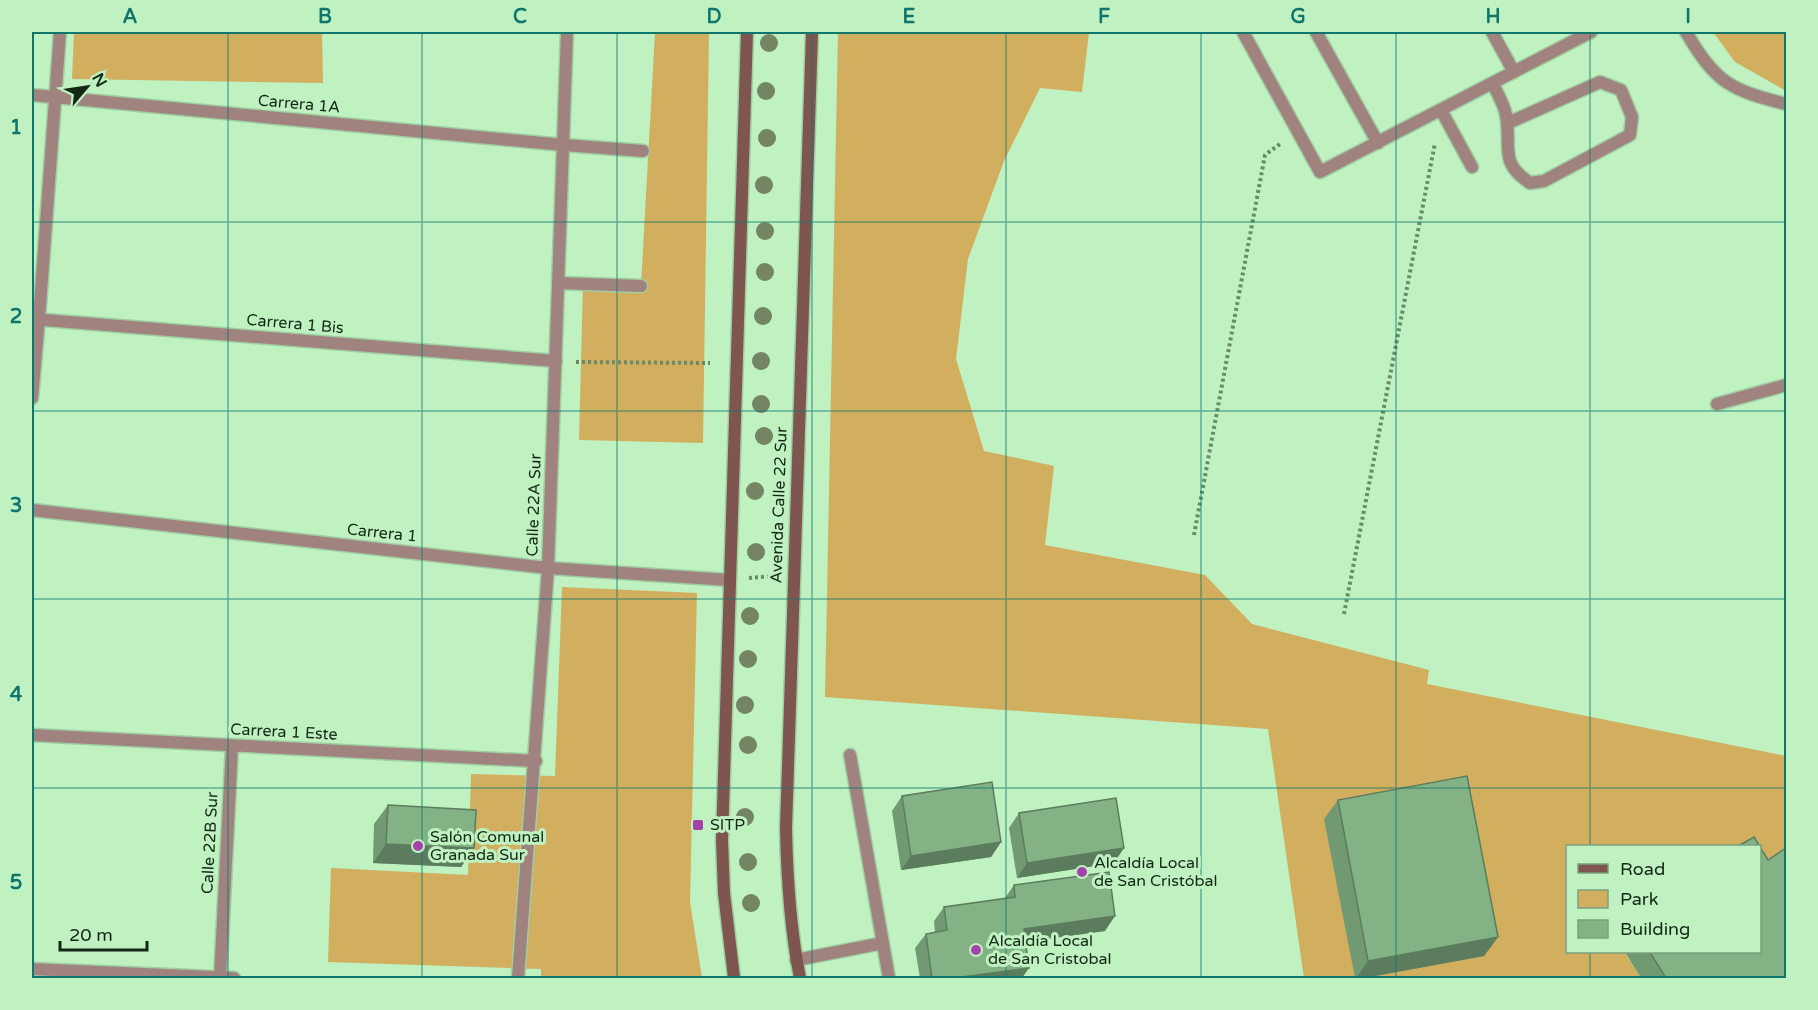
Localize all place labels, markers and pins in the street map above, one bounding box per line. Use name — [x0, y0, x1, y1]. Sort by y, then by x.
place label: SITP — [710, 815, 745, 835]
marker: SITP — [691, 818, 705, 832]
place label: Salón Comunal Granada Sur — [430, 827, 544, 865]
marker: Salón Comunal Granada Sur — [411, 839, 425, 853]
place label: Alcaldía Local de San Cristóbal — [1094, 853, 1218, 891]
marker: Alcaldía Local de San Cristóbal — [1075, 865, 1089, 879]
place label: Alcaldía Local de San Cristobal — [988, 931, 1112, 969]
marker: Alcaldía Local de San Cristobal — [969, 943, 983, 957]

